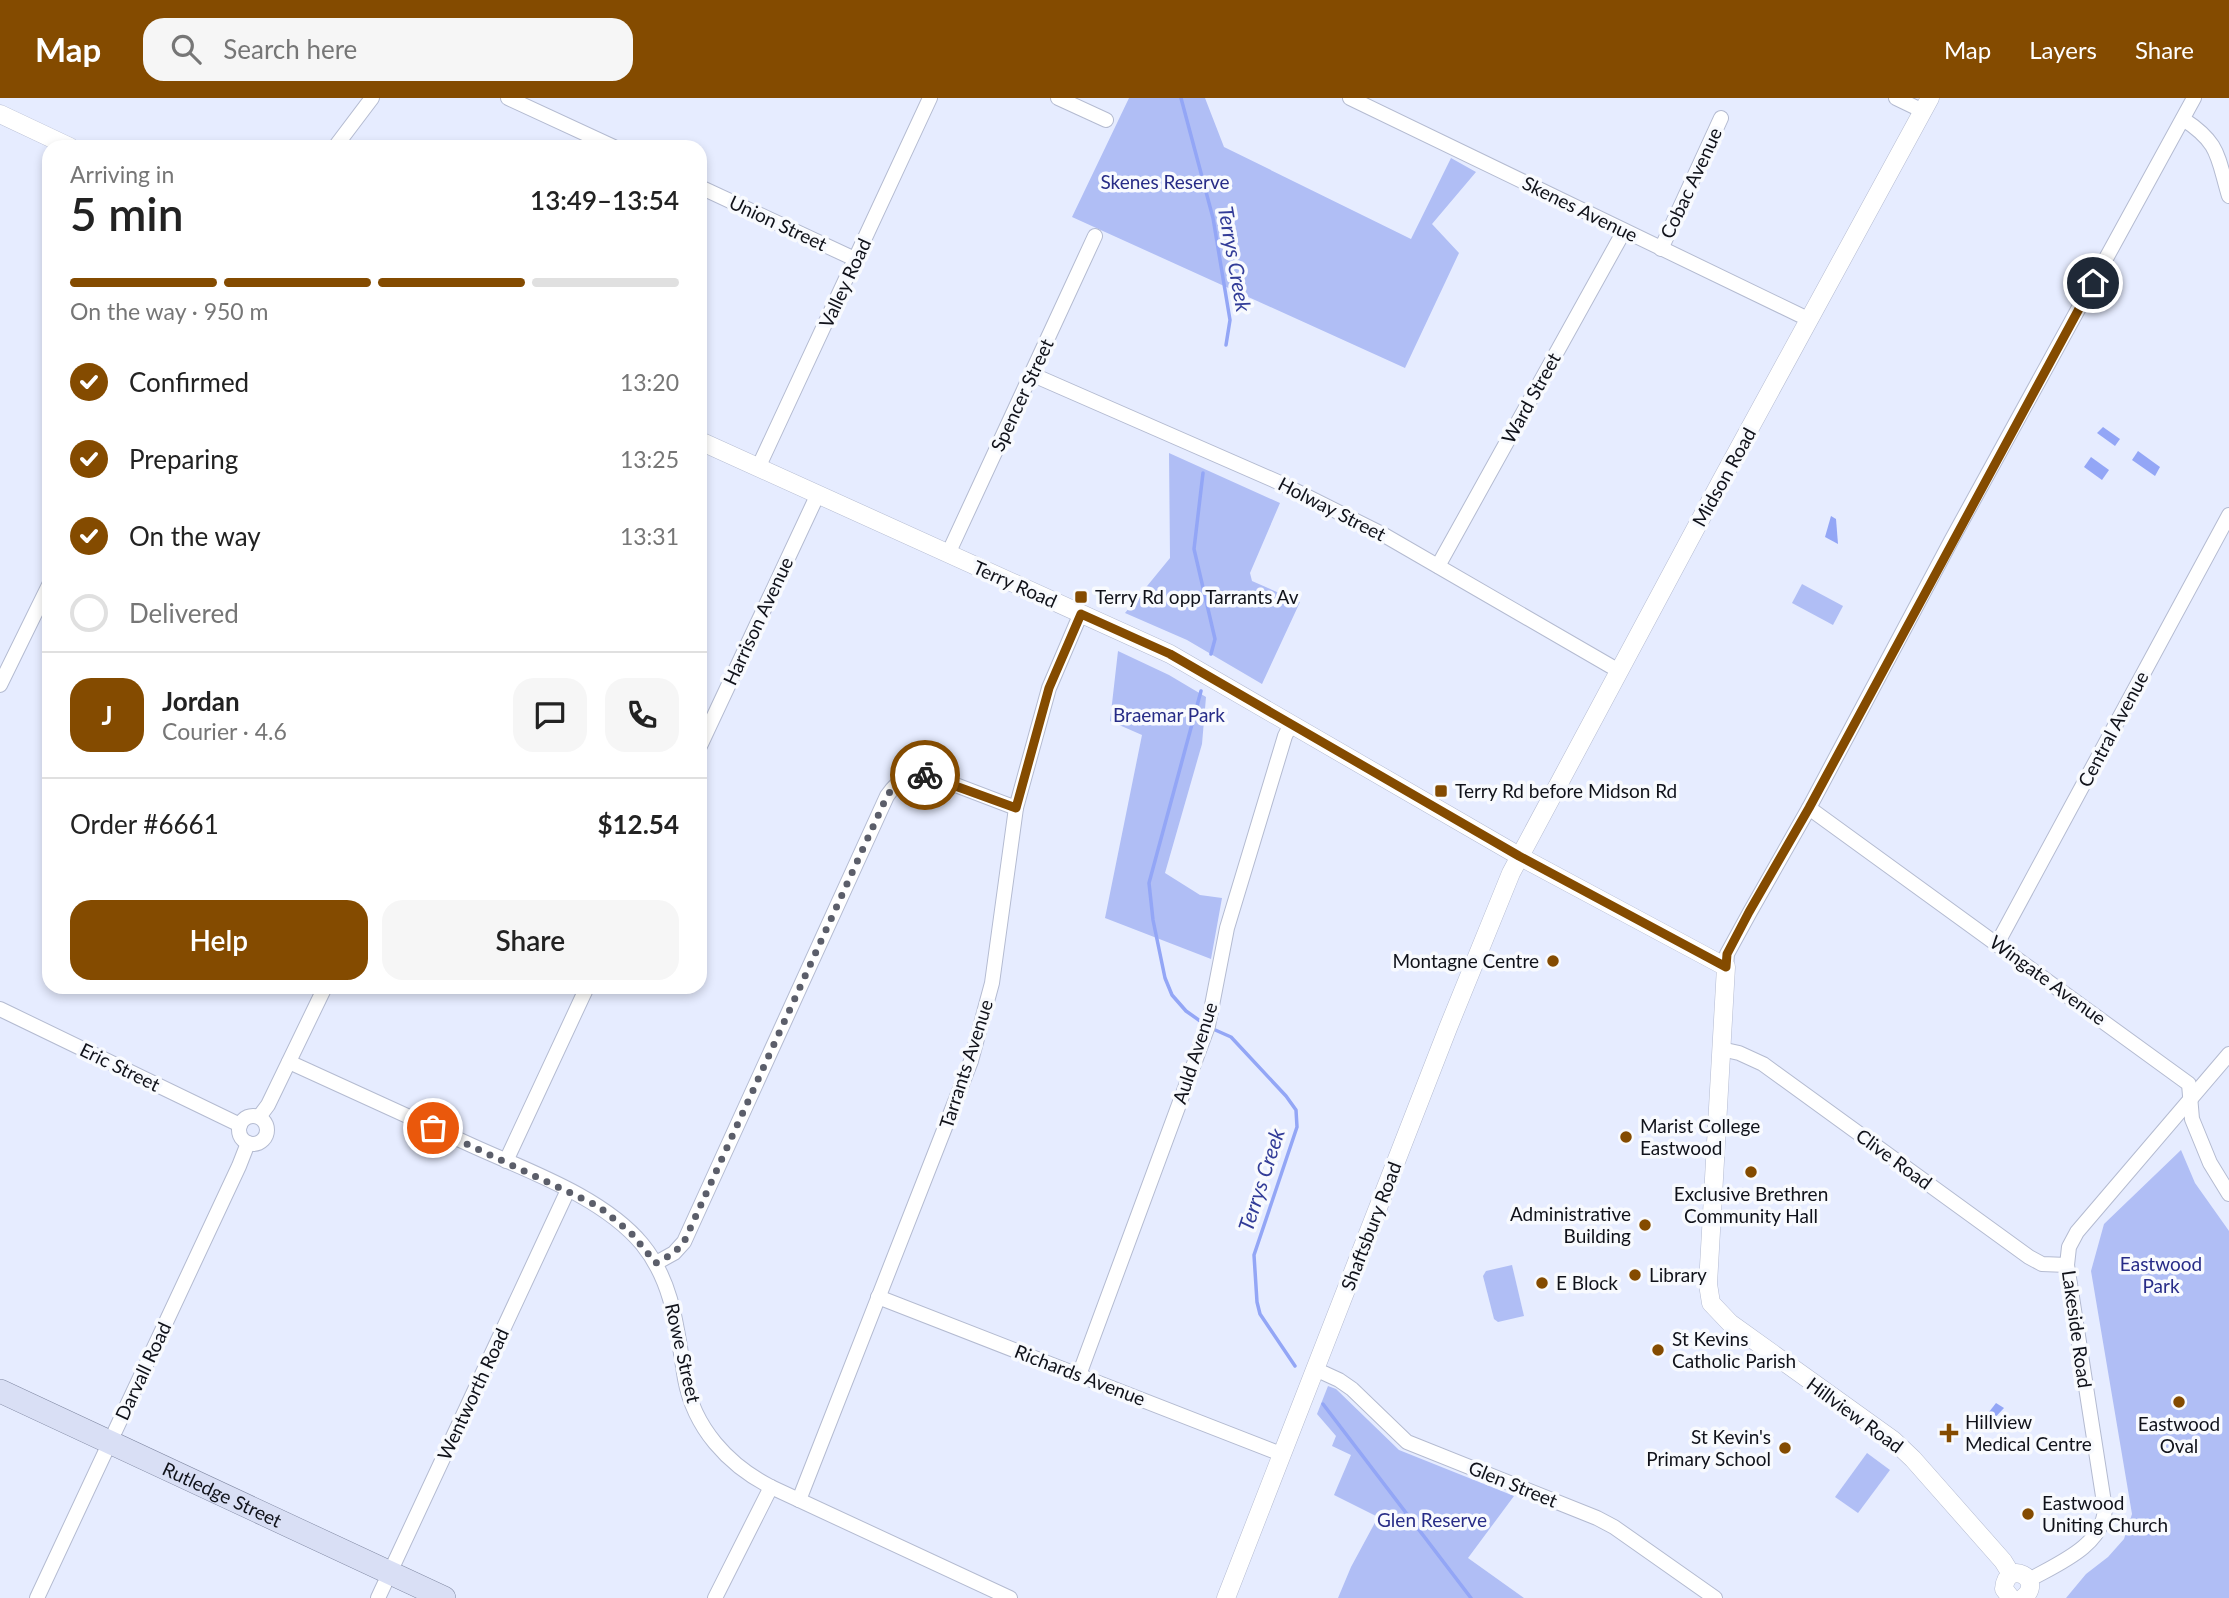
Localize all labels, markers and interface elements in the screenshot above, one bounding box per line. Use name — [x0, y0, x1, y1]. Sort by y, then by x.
search box — [143, 18, 633, 81]
text: Map — [35, 29, 101, 69]
icon: search — [167, 30, 205, 68]
text: Search here — [223, 33, 357, 65]
text: Map — [1944, 35, 1991, 64]
text: Layers — [2029, 35, 2097, 64]
text: Share — [2135, 35, 2194, 64]
street label: Cobac Avenue — [1655, 124, 1726, 242]
text: Arriving in — [70, 160, 174, 188]
park label: Skenes Reserve — [1100, 170, 1230, 193]
street label: Skenes Avenue — [1519, 171, 1642, 246]
text: 13:49–13:54 — [530, 184, 679, 216]
text: 5 min — [70, 186, 184, 241]
street label: Union Street — [726, 190, 831, 255]
water label: Terrys Creek — [1214, 204, 1257, 314]
street label: Valley Road — [814, 234, 875, 331]
pin — [2063, 253, 2123, 313]
icon: home — [2074, 264, 2112, 302]
text: On the way · 950 m — [70, 297, 269, 325]
street label: Spencer Street — [985, 335, 1058, 455]
street label: Ward Street — [1496, 348, 1565, 447]
icon: check — [70, 363, 108, 401]
text: Confirmed — [129, 366, 249, 398]
text: 13:20 — [620, 368, 679, 396]
street label: Midson Road — [1687, 423, 1760, 530]
icon: check — [70, 440, 108, 478]
text: Preparing — [129, 443, 238, 475]
text: 13:25 — [620, 445, 679, 473]
street label: Holway Street — [1275, 472, 1390, 546]
icon: check — [70, 517, 108, 555]
text: On the way — [129, 520, 261, 552]
text: 13:31 — [620, 522, 679, 550]
street label: Harrison Avenue — [718, 553, 797, 689]
street label: Terry Road — [970, 555, 1061, 612]
place label: Terry Rd opp Tarrants Av — [1095, 585, 1299, 608]
marker: Terry Rd opp Tarrants Av — [1073, 589, 1089, 605]
text: Delivered — [129, 597, 239, 629]
street label: Central Avenue — [2072, 667, 2153, 791]
button: chat — [513, 678, 587, 752]
button: phone — [605, 678, 679, 752]
text: Jordan — [162, 685, 240, 717]
text: J — [101, 699, 113, 731]
park label: Braemar Park — [1113, 703, 1225, 726]
text: Courier · 4.6 — [162, 717, 287, 745]
courier — [890, 740, 960, 810]
icon: bike — [906, 756, 944, 794]
place label: Terry Rd before Midson Rd — [1455, 779, 1677, 802]
marker: Terry Rd before Midson Rd — [1433, 783, 1449, 799]
text: Order #6661 — [70, 808, 219, 840]
text: $12.54 — [597, 808, 679, 840]
button: Help — [70, 900, 368, 980]
button: Share — [382, 900, 679, 980]
street label: Wingate Avenue — [1986, 930, 2111, 1029]
place label: Montagne Centre — [1392, 949, 1539, 972]
marker: Montagne Centre — [1545, 953, 1561, 969]
street label: Tarrants Avenue — [934, 996, 997, 1131]
street label: Auld Avenue — [1167, 999, 1222, 1107]
street label: Eric Street — [76, 1037, 164, 1096]
pin — [403, 1098, 463, 1158]
icon: bag — [414, 1109, 452, 1147]
place label: Marist College Eastwood — [1640, 1114, 1760, 1159]
street label: Clive Road — [1852, 1123, 1937, 1194]
water label: Terrys Creek — [1232, 1124, 1289, 1234]
marker: Marist College Eastwood — [1618, 1129, 1634, 1145]
street label: Shaftsbury Road — [1335, 1158, 1406, 1293]
marker: Exclusive Brethren Community Hall — [1743, 1164, 1759, 1180]
place label: Exclusive Brethren Community Hall — [1674, 1182, 1828, 1227]
place label: Administrative Building — [1510, 1202, 1631, 1247]
marker: Administrative Building — [1637, 1217, 1653, 1233]
park label: Eastwood Park — [2120, 1252, 2202, 1297]
place label: Library — [1649, 1263, 1707, 1286]
marker: Library — [1627, 1267, 1643, 1283]
street label: Lakeside Road — [2058, 1269, 2097, 1389]
place label: E Block — [1556, 1271, 1618, 1294]
marker: E Block — [1534, 1275, 1550, 1291]
street label: Rowe Street — [661, 1301, 706, 1405]
street label: Darvall Road — [110, 1318, 175, 1423]
street label: Wentworth Road — [432, 1324, 513, 1463]
place label: St Kevins Catholic Parish — [1672, 1327, 1796, 1372]
street label: Richards Avenue — [1012, 1339, 1149, 1410]
marker: St Kevins Catholic Parish — [1650, 1342, 1666, 1358]
street label: Hillview Road — [1803, 1372, 1908, 1457]
marker: Eastwood Oval — [2171, 1394, 2187, 1410]
place label: Hillview Medical Centre — [1965, 1410, 2092, 1455]
place label: Eastwood Oval — [2138, 1412, 2220, 1457]
marker: Hillview Medical Centre — [1939, 1423, 1959, 1443]
place label: St Kevin's Primary School — [1646, 1425, 1771, 1470]
marker: St Kevin's Primary School — [1777, 1440, 1793, 1456]
street label: Glen Street — [1465, 1455, 1561, 1512]
street label: Rutledge Street — [159, 1456, 286, 1532]
place label: Eastwood Uniting Church — [2042, 1491, 2168, 1536]
marker: Eastwood Uniting Church — [2020, 1506, 2036, 1522]
park label: Glen Reserve — [1377, 1508, 1487, 1531]

